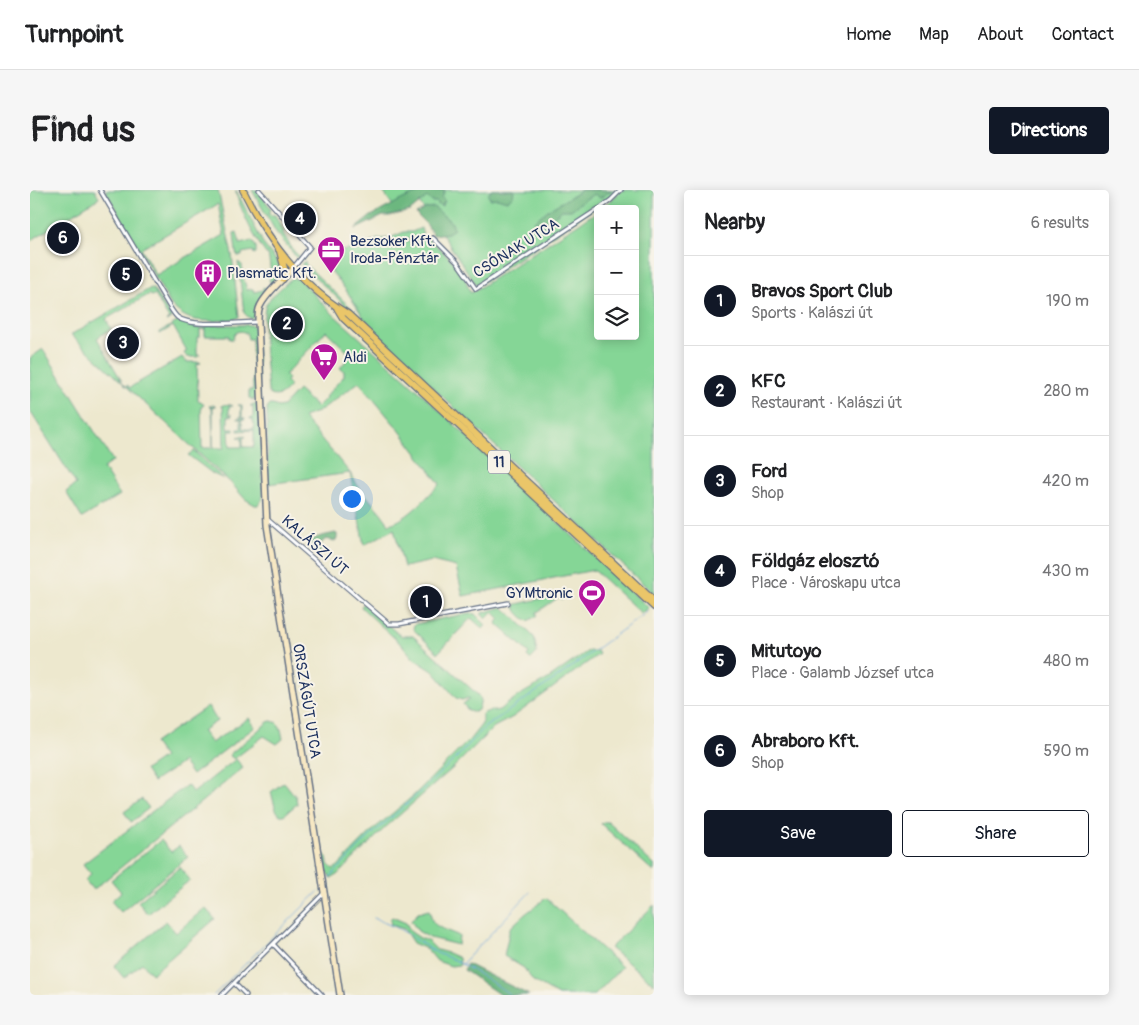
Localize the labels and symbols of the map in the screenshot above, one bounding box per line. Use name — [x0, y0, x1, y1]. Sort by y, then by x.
pin: 4 — [284, 200, 316, 238]
street label: CSÓNAK UTCA — [470, 214, 563, 282]
pin: 6 — [47, 219, 79, 257]
place label: Bezsoker Kft. Iroda-Pénztár — [350, 232, 439, 268]
office icon: Bezsoker Kft. Iroda-Pénztár — [316, 235, 346, 274]
pin: 5 — [110, 256, 142, 294]
building icon: Plasmatic Kft. — [193, 258, 223, 297]
place label: Plasmatic Kft. — [227, 264, 316, 283]
pin: 2 — [271, 305, 303, 343]
pin: 3 — [107, 324, 139, 362]
supermarket icon: Aldi — [309, 342, 339, 381]
place label: Aldi — [343, 348, 367, 367]
road number: 11 — [488, 450, 510, 474]
your location — [339, 486, 365, 512]
street label: KALÁSZI ÚT — [277, 511, 352, 579]
sports icon: GYMtronic — [577, 578, 607, 617]
pin: 1 — [410, 583, 442, 621]
place label: GYMtronic — [506, 584, 573, 603]
street label: ORSZÁGÚT UTCA — [288, 642, 325, 760]

